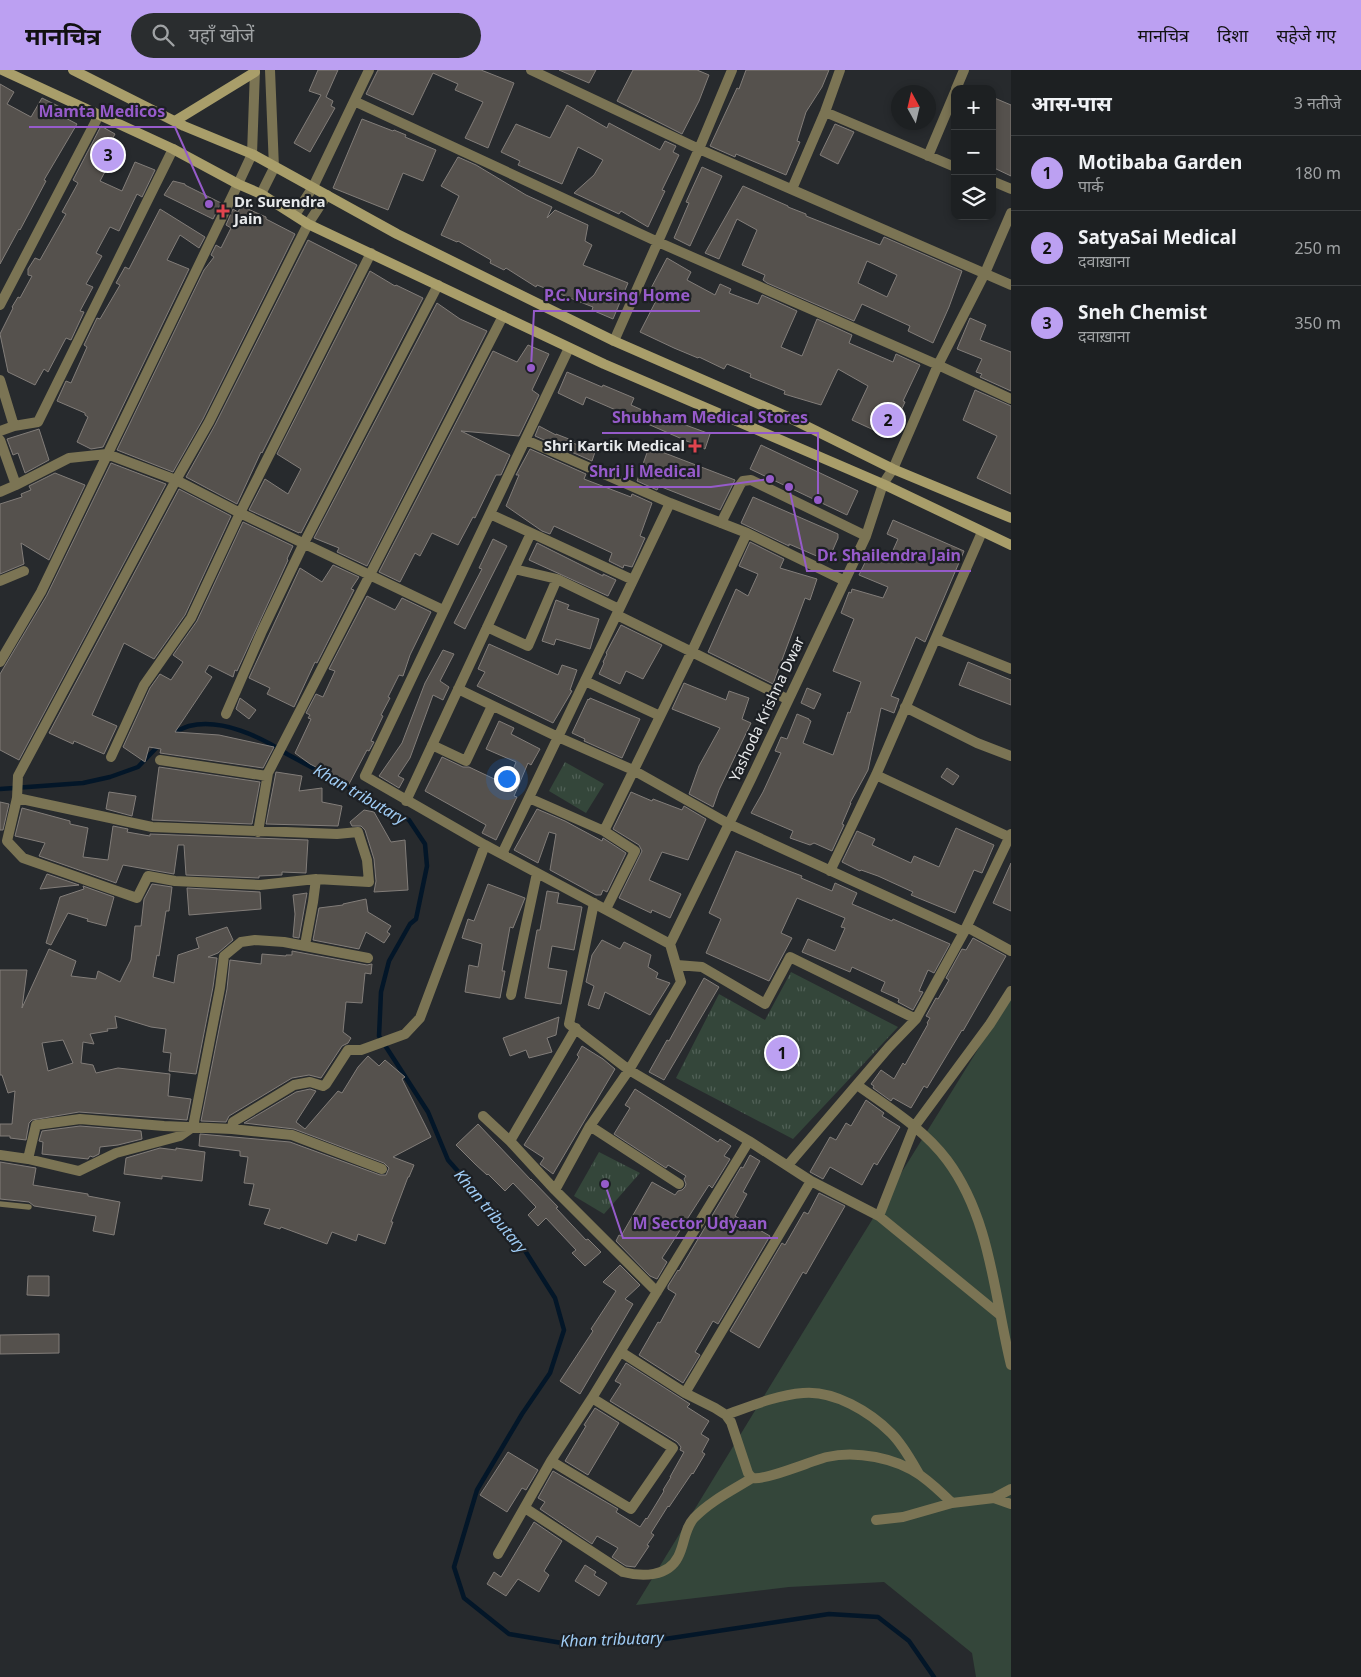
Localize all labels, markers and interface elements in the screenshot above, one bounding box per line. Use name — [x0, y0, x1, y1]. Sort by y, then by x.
search box — [131, 13, 481, 58]
text: मानचित्र — [25, 19, 101, 52]
icon: search — [149, 21, 177, 49]
text: यहाँ खोजें — [189, 22, 254, 48]
text: मानचित्र — [1138, 23, 1189, 47]
text: दिशा — [1217, 23, 1248, 47]
text: सहेजे गए — [1276, 23, 1336, 47]
north arrow — [891, 85, 936, 130]
map controls — [951, 85, 996, 220]
button: + — [951, 85, 996, 130]
text: आस-पास — [1031, 89, 1112, 117]
text: 3 नतीजे — [1294, 92, 1341, 114]
callout: Mamta Medicos — [29, 96, 175, 127]
text: Mamta Medicos — [39, 100, 165, 122]
button: − — [951, 130, 996, 175]
pin: 3 — [92, 136, 124, 174]
text: Motibaba Garden — [1078, 149, 1242, 175]
text: 1 — [1042, 162, 1052, 184]
text: 180 m — [1294, 162, 1341, 184]
button: layers — [951, 175, 996, 220]
text: पार्क — [1078, 175, 1104, 197]
place label: Dr. Surendra Jain — [232, 191, 325, 228]
marker: Dr. Surendra Jain — [216, 204, 230, 218]
text: SatyaSai Medical — [1078, 224, 1237, 250]
text: 2 — [1042, 237, 1052, 259]
text: 250 m — [1294, 237, 1341, 259]
text: दवाख़ाना — [1078, 250, 1130, 272]
callout: P.C. Nursing Home — [534, 280, 700, 311]
text: P.C. Nursing Home — [544, 284, 690, 306]
text: Sneh Chemist — [1078, 299, 1207, 325]
text: 3 — [1042, 312, 1052, 334]
text: 350 m — [1294, 312, 1341, 334]
text: दवाख़ाना — [1078, 325, 1130, 347]
pin: 2 — [872, 401, 904, 439]
callout: Shubham Medical Stores — [602, 402, 818, 433]
text: Shubham Medical Stores — [612, 406, 808, 428]
place label: Shri Kartik Medical — [544, 435, 685, 455]
marker: Shri Kartik Medical — [689, 440, 701, 452]
callout: Shri Ji Medical — [579, 456, 711, 487]
text: Shri Ji Medical — [589, 460, 701, 482]
callout: Dr. Shailendra Jain — [807, 540, 971, 571]
text: Dr. Shailendra Jain — [817, 544, 961, 566]
street label: Yashoda Krishna Dwar — [724, 633, 809, 784]
water label: Khan tributary — [310, 759, 412, 830]
your location — [494, 766, 520, 792]
pin: 1 — [766, 1034, 798, 1072]
water label: Khan tributary — [449, 1164, 534, 1259]
callout: M Sector Udyaan — [623, 1207, 778, 1238]
text: M Sector Udyaan — [632, 1212, 768, 1234]
water label: Khan tributary — [560, 1626, 666, 1652]

